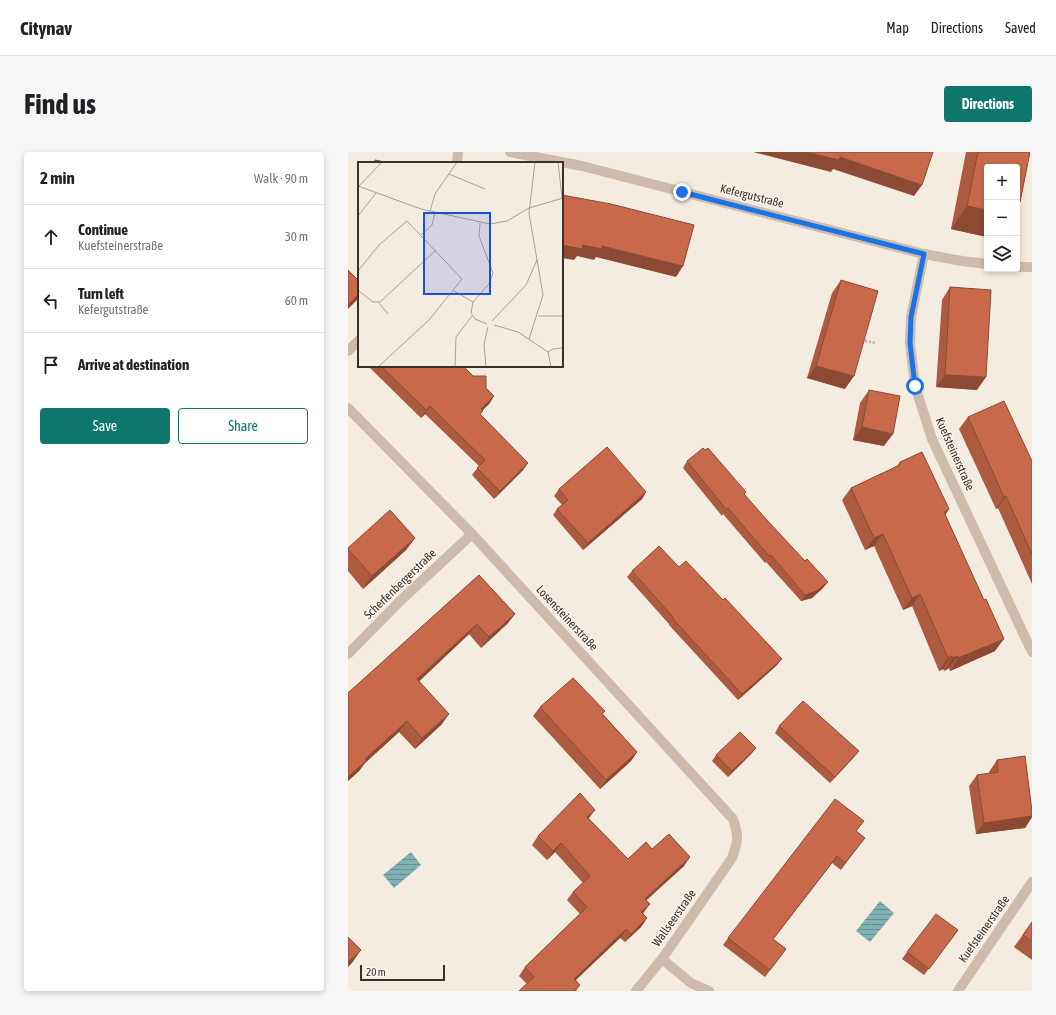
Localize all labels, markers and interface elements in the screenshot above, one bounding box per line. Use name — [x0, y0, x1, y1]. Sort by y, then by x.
text: Citynav — [20, 17, 72, 39]
text: Map — [886, 20, 909, 36]
text: Directions — [931, 20, 983, 36]
text: Saved — [1005, 20, 1036, 36]
button: Directions — [944, 86, 1032, 122]
text: Find us — [24, 88, 96, 120]
inset map — [358, 162, 563, 367]
map controls — [984, 164, 1020, 272]
button: + — [984, 164, 1020, 200]
text: 2 min — [40, 168, 75, 188]
text: Walk · 90 m — [254, 171, 308, 186]
street label: Kefergutstraße — [719, 181, 785, 211]
route end — [673, 183, 691, 201]
button: − — [984, 200, 1020, 236]
text: Continue — [78, 221, 128, 238]
icon: ahead — [40, 226, 62, 248]
text: 30 m — [285, 229, 308, 244]
button: layers — [984, 236, 1020, 272]
text: Kuefsteinerstraße — [78, 238, 163, 253]
text: Turn left — [78, 285, 124, 302]
icon: left — [40, 290, 62, 312]
text: 60 m — [285, 293, 308, 308]
text: Kefergutstraße — [78, 302, 149, 317]
icon: arrive — [40, 354, 62, 376]
text: Arrive at destination — [78, 356, 189, 373]
route start — [906, 377, 924, 395]
button: Save — [40, 408, 170, 444]
button: Share — [178, 408, 308, 444]
street label: Kuefsteinerstraße — [933, 415, 977, 493]
street label: Scherfenbergerstraße — [361, 546, 439, 622]
street label: Losensteinerstraße — [533, 582, 601, 654]
street label: Wallseerstraße — [649, 887, 699, 949]
street label: Kuefsteinerstraße — [956, 893, 1012, 965]
scale bar — [360, 963, 445, 982]
text: 20 m — [366, 966, 386, 978]

